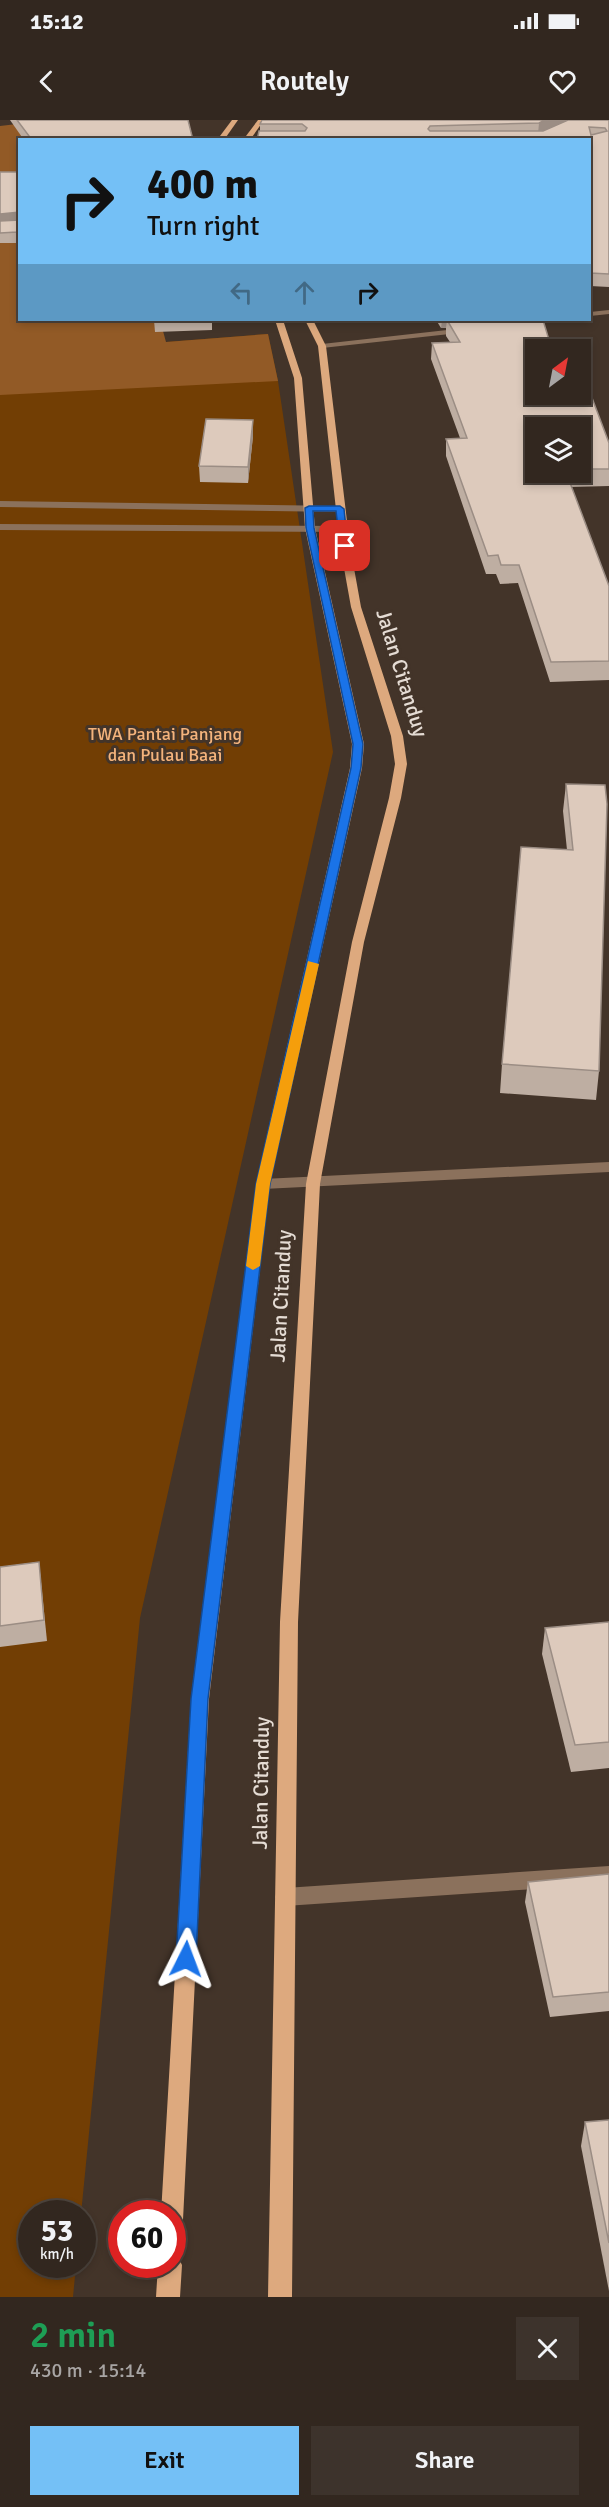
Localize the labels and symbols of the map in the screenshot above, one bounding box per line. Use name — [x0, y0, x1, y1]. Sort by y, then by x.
north arrow — [525, 339, 591, 405]
pin — [319, 520, 370, 571]
street label: Jalan Citanduy — [370, 606, 434, 740]
park label: TWA Pantai Panjang dan Pulau Baai — [88, 723, 242, 766]
street label: Jalan Citanduy — [265, 1229, 297, 1363]
street label: Jalan Citanduy — [247, 1716, 275, 1850]
position arrow — [154, 1927, 218, 1991]
speed limit sign: 60 — [108, 2200, 186, 2278]

